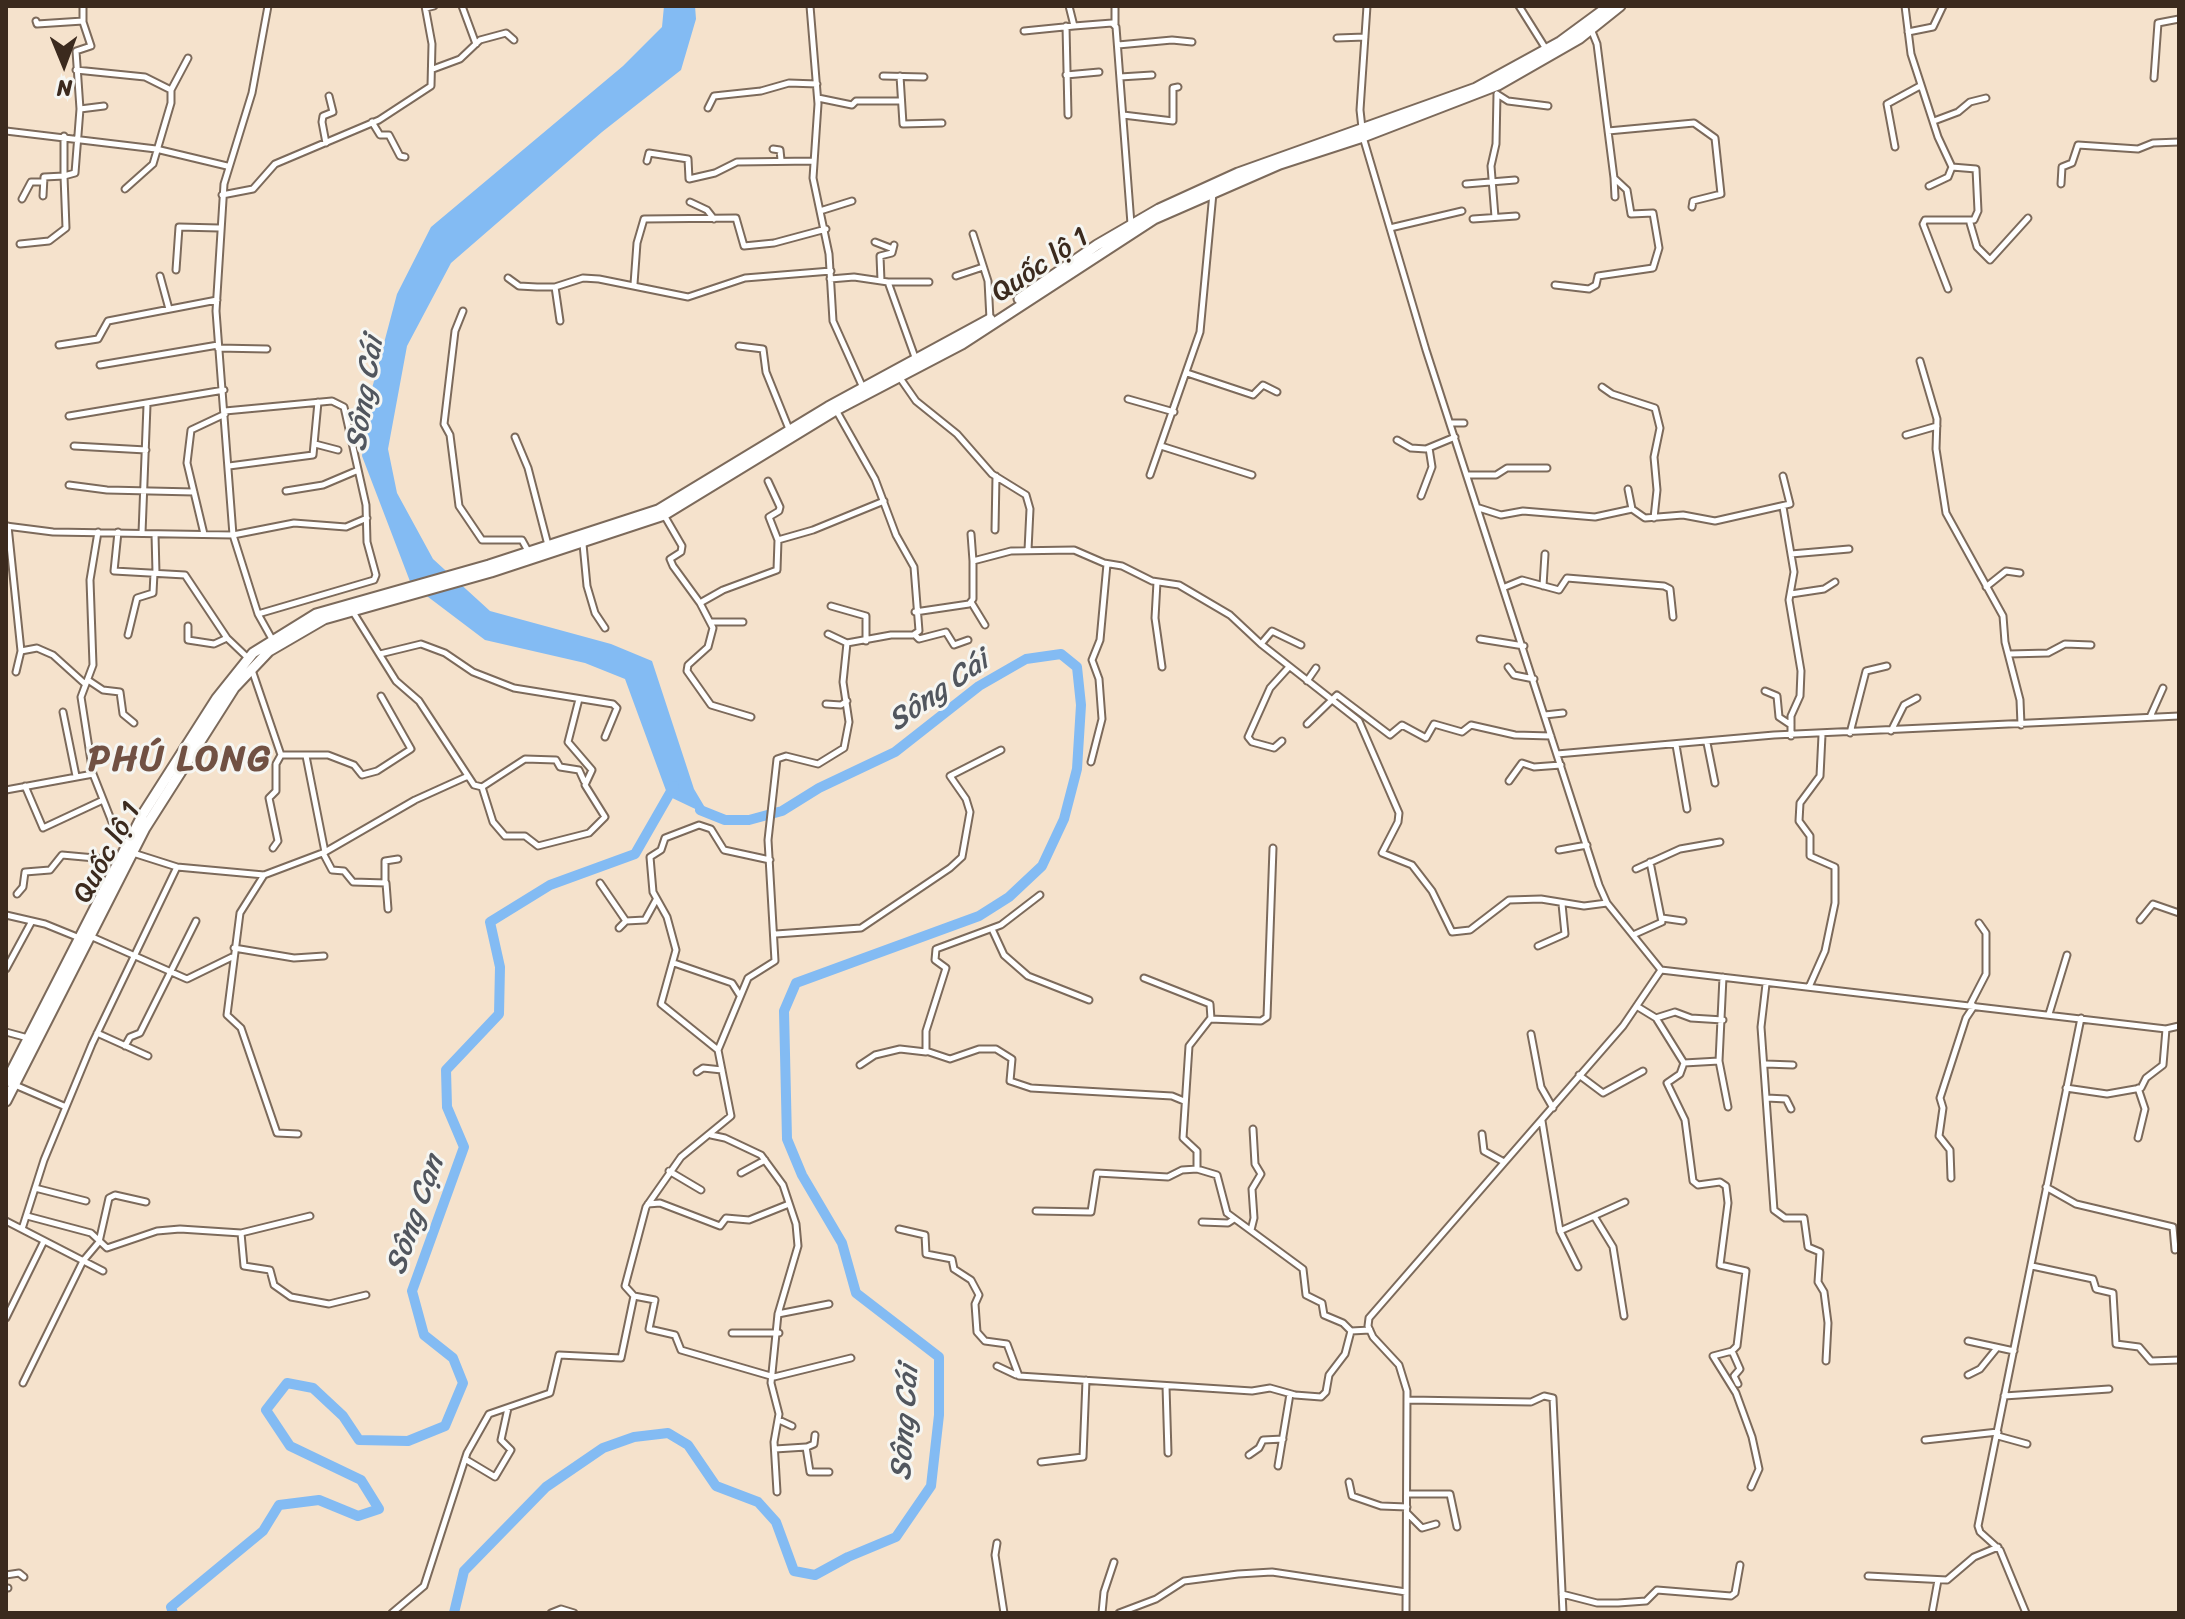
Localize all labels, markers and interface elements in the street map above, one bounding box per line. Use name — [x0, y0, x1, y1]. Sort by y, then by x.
north arrow — [24, 24, 104, 104]
text: N — [56, 69, 72, 108]
street label: Quốc lộ 1 — [986, 221, 1096, 311]
water label: Sông Cái — [339, 334, 393, 454]
water label: Sông Cái — [881, 644, 997, 740]
district label: PHÚ LONG — [88, 739, 272, 783]
street label: Quốc lộ 1 — [67, 797, 149, 909]
water label: Sông Cạn — [379, 1151, 453, 1279]
water label: Sông Cái — [884, 1364, 928, 1482]

